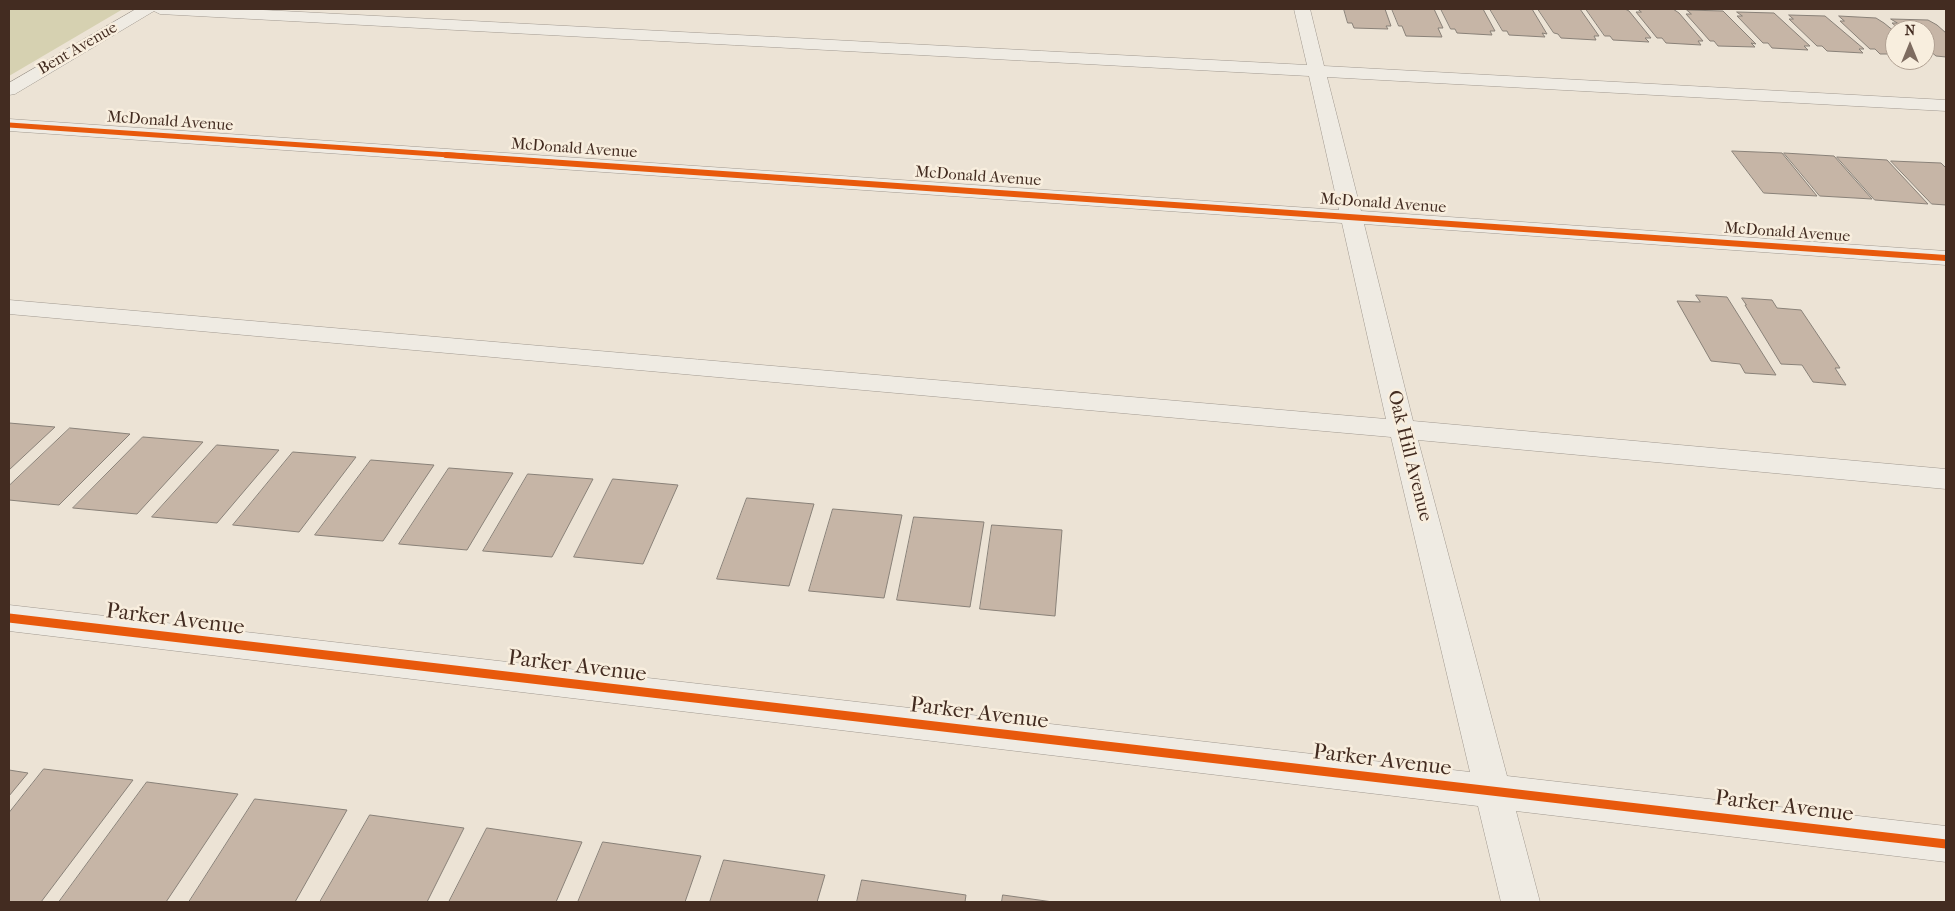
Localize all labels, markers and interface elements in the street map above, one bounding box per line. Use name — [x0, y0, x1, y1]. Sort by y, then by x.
street label: Bent Avenue — [35, 19, 121, 79]
north arrow — [1885, 20, 1935, 70]
text: N — [1905, 22, 1915, 39]
street label: McDonald Avenue — [106, 108, 234, 136]
street label: McDonald Avenue — [510, 135, 638, 163]
street label: McDonald Avenue — [914, 163, 1042, 191]
street label: McDonald Avenue — [1319, 190, 1447, 218]
street label: McDonald Avenue — [1723, 219, 1851, 247]
street label: Oak Hill Avenue — [1382, 388, 1436, 524]
street label: Parker Avenue — [104, 598, 246, 642]
street label: Parker Avenue — [506, 645, 648, 689]
street label: Parker Avenue — [908, 692, 1050, 736]
street label: Parker Avenue — [1311, 739, 1453, 783]
street label: Parker Avenue — [1713, 785, 1855, 829]

